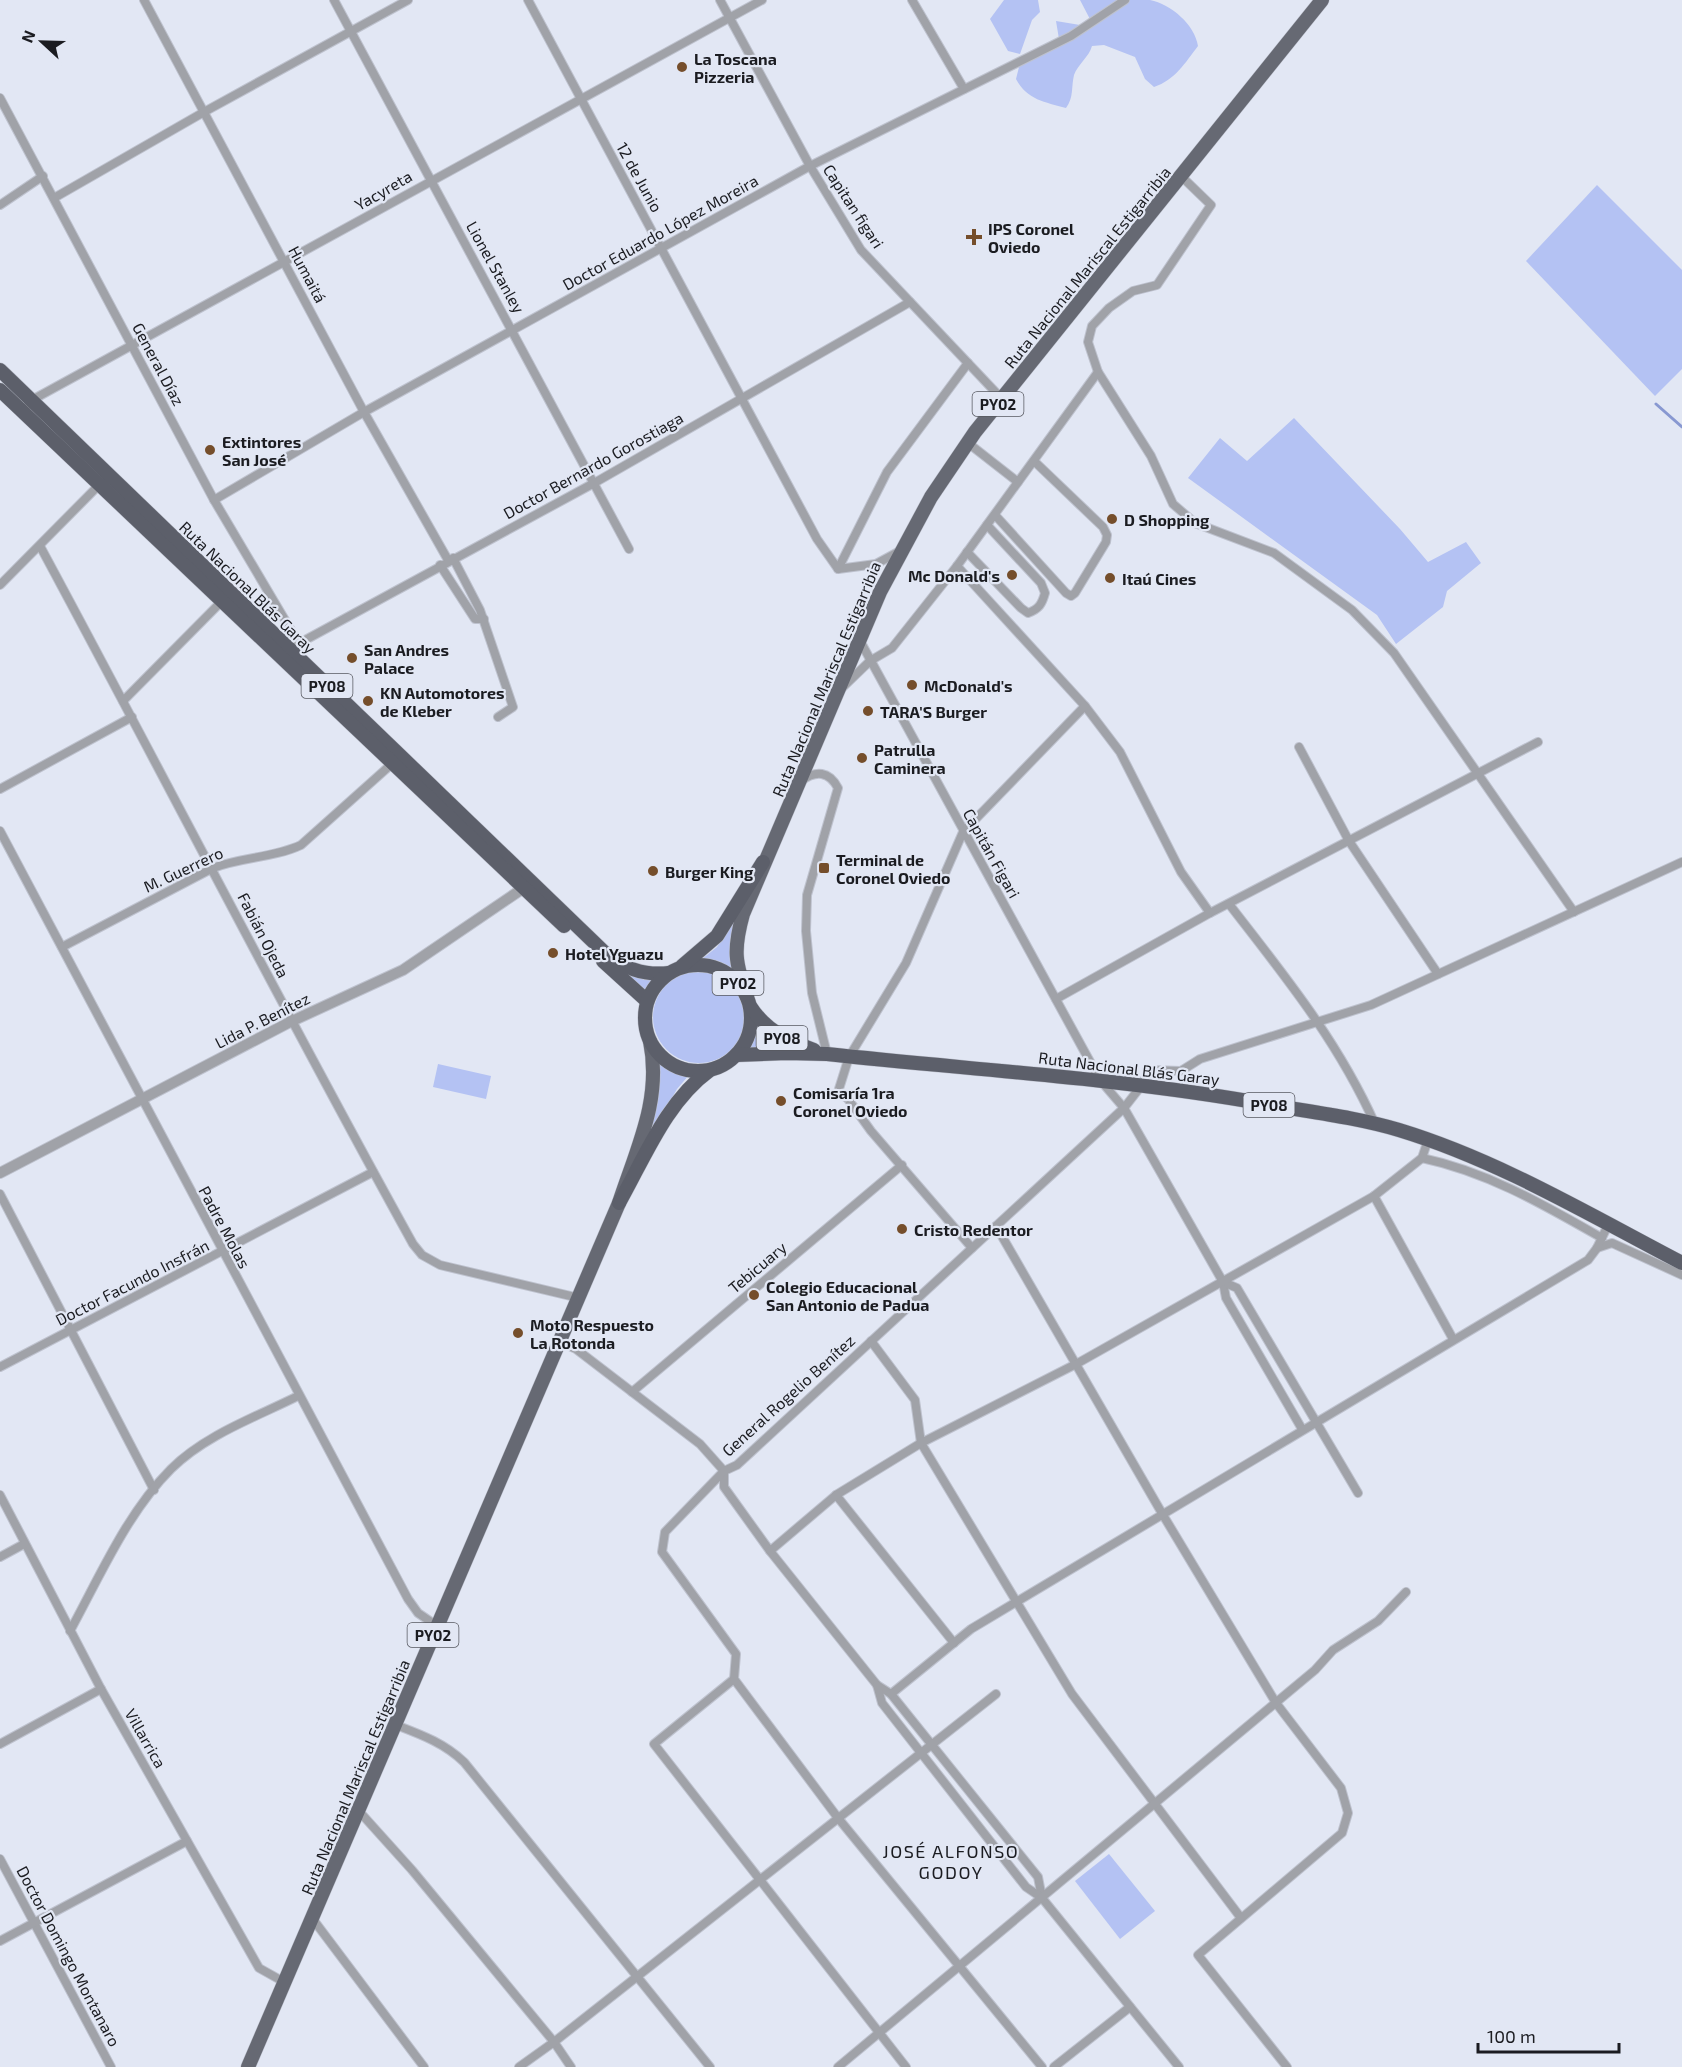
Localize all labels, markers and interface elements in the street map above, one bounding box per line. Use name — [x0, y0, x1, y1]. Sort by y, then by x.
north arrow — [12, 12, 72, 72]
text: N — [17, 27, 39, 45]
place label: La Toscana Pizzeria — [694, 49, 777, 86]
marker: La Toscana Pizzeria — [675, 60, 689, 74]
street label: 12 de Junio — [613, 139, 667, 215]
street label: Capitan figari — [820, 160, 888, 252]
street label: Ruta Nacional Mariscal Estigarribia — [1000, 162, 1174, 372]
street label: Yacyreta — [351, 166, 415, 214]
street label: Doctor Eduardo López Moreira — [559, 170, 761, 294]
street label: Lionel Stanley — [463, 218, 529, 317]
place label: IPS Coronel Oviedo — [988, 219, 1075, 256]
marker: IPS Coronel Oviedo — [965, 228, 983, 246]
street label: Humaitá — [285, 242, 331, 306]
street label: General Díaz — [129, 319, 189, 409]
road number: PY02 — [972, 392, 1024, 416]
street label: Doctor Bernardo Gorostiaga — [500, 408, 686, 522]
place label: Extintores San José — [222, 432, 301, 469]
marker: Extintores San José — [203, 443, 217, 457]
place label: D Shopping — [1124, 510, 1210, 529]
marker: D Shopping — [1105, 512, 1119, 526]
street label: Ruta Nacional Blás Garay — [176, 517, 320, 657]
street label: Ruta Nacional Mariscal Estigarribia — [768, 559, 884, 799]
place label: Mc Donald's — [908, 566, 1000, 585]
marker: Mc Donald's — [1005, 568, 1019, 582]
place label: Itaú Cines — [1122, 569, 1196, 588]
marker: Itaú Cines — [1103, 571, 1117, 585]
place label: San Andres Palace — [364, 640, 449, 677]
marker: San Andres Palace — [345, 651, 359, 665]
road number: PY08 — [302, 674, 352, 698]
place label: McDonald's — [924, 676, 1013, 695]
marker: McDonald's — [905, 678, 919, 692]
place label: KN Automotores de Kleber — [380, 683, 504, 720]
marker: KN Automotores de Kleber — [361, 694, 375, 708]
place label: TARA'S Burger — [880, 702, 987, 721]
marker: TARA'S Burger — [861, 704, 875, 718]
place label: Patrulla Caminera — [874, 740, 946, 777]
marker: Patrulla Caminera — [855, 751, 869, 765]
street label: Capitán Figari — [960, 805, 1024, 901]
street label: M. Guerrero — [140, 842, 226, 896]
place label: Terminal de Coronel Oviedo — [836, 850, 950, 887]
marker: Terminal de Coronel Oviedo — [817, 861, 831, 875]
place label: Burger King — [665, 862, 754, 881]
marker: Burger King — [646, 864, 660, 878]
street label: Fabián Ojeda — [234, 889, 294, 981]
place label: Hotel Yguazu — [565, 944, 663, 963]
marker: Hotel Yguazu — [546, 946, 560, 960]
road number: PY02 — [712, 971, 764, 995]
street label: Lida P. Benítez — [211, 988, 313, 1052]
road number: PY08 — [756, 1026, 808, 1050]
street label: Ruta Nacional Blás Garay — [1037, 1047, 1221, 1089]
place label: Comisaría 1ra Coronel Oviedo — [793, 1083, 907, 1120]
road number: PY08 — [1244, 1093, 1294, 1117]
marker: Comisaría 1ra Coronel Oviedo — [774, 1094, 788, 1108]
street label: Padre Molas — [195, 1183, 255, 1271]
place label: Cristo Redentor — [914, 1220, 1033, 1239]
marker: Cristo Redentor — [895, 1222, 909, 1236]
street label: Doctor Facundo Insfrán — [52, 1235, 212, 1329]
street label: Tebicuary — [724, 1237, 790, 1297]
place label: Colegio Educacional San Antonio de Padua — [766, 1277, 929, 1314]
marker: Colegio Educacional San Antonio de Padua — [747, 1288, 761, 1302]
place label: Moto Respuesto La Rotonda — [530, 1315, 654, 1352]
marker: Moto Respuesto La Rotonda — [511, 1326, 525, 1340]
street label: General Rogelio Benítez — [718, 1330, 858, 1460]
road number: PY02 — [408, 1623, 458, 1647]
street label: Ruta Nacional Mariscal Estigarribia — [297, 1657, 413, 1897]
street label: Villarrica — [121, 1705, 171, 1771]
district label: JOSÉ ALFONSO GODOY — [883, 1840, 1019, 1883]
street label: Doctor Domingo Montanaro — [13, 1863, 125, 2049]
scale bar — [1478, 2016, 1619, 2054]
text: 100 m — [1487, 2025, 1536, 2047]

